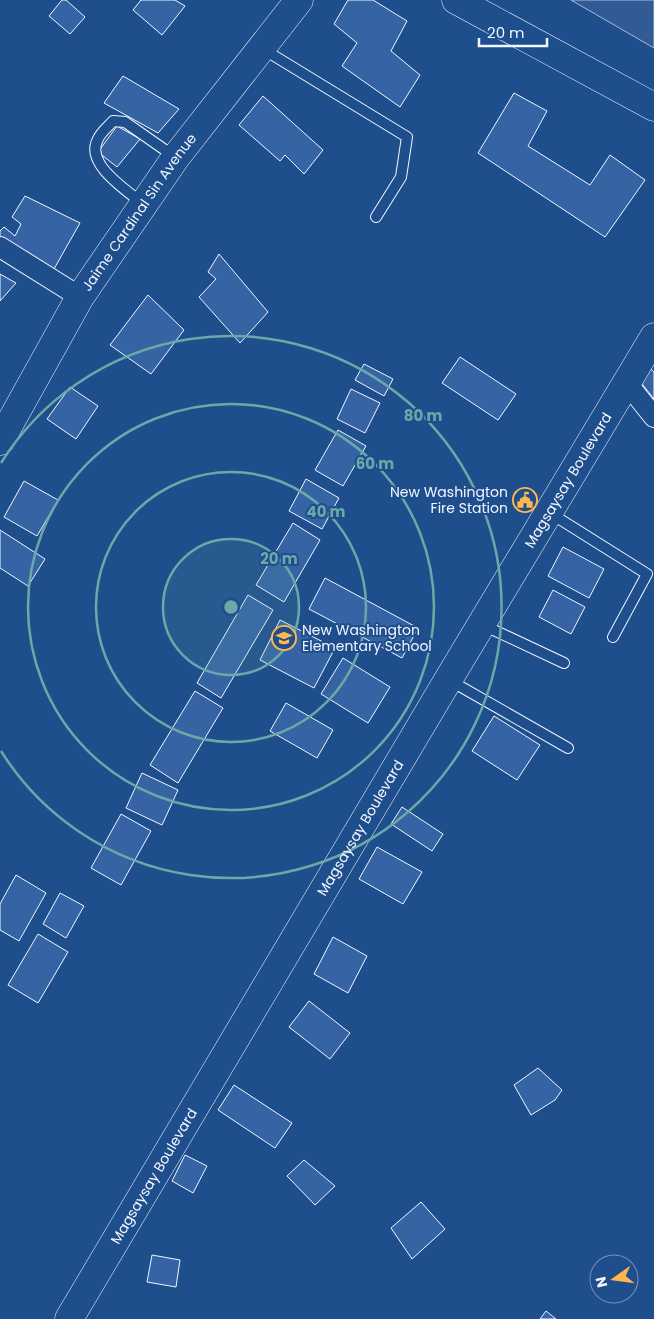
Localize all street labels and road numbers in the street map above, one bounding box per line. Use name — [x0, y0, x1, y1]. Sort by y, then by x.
street label: Jaime Cardinal Sin Avenue — [77, 129, 201, 295]
street label: Magsaysay Boulevard — [520, 409, 616, 552]
street label: Magsaysay Boulevard — [312, 756, 408, 900]
street label: Magsaysay Boulevard — [106, 1105, 202, 1248]

